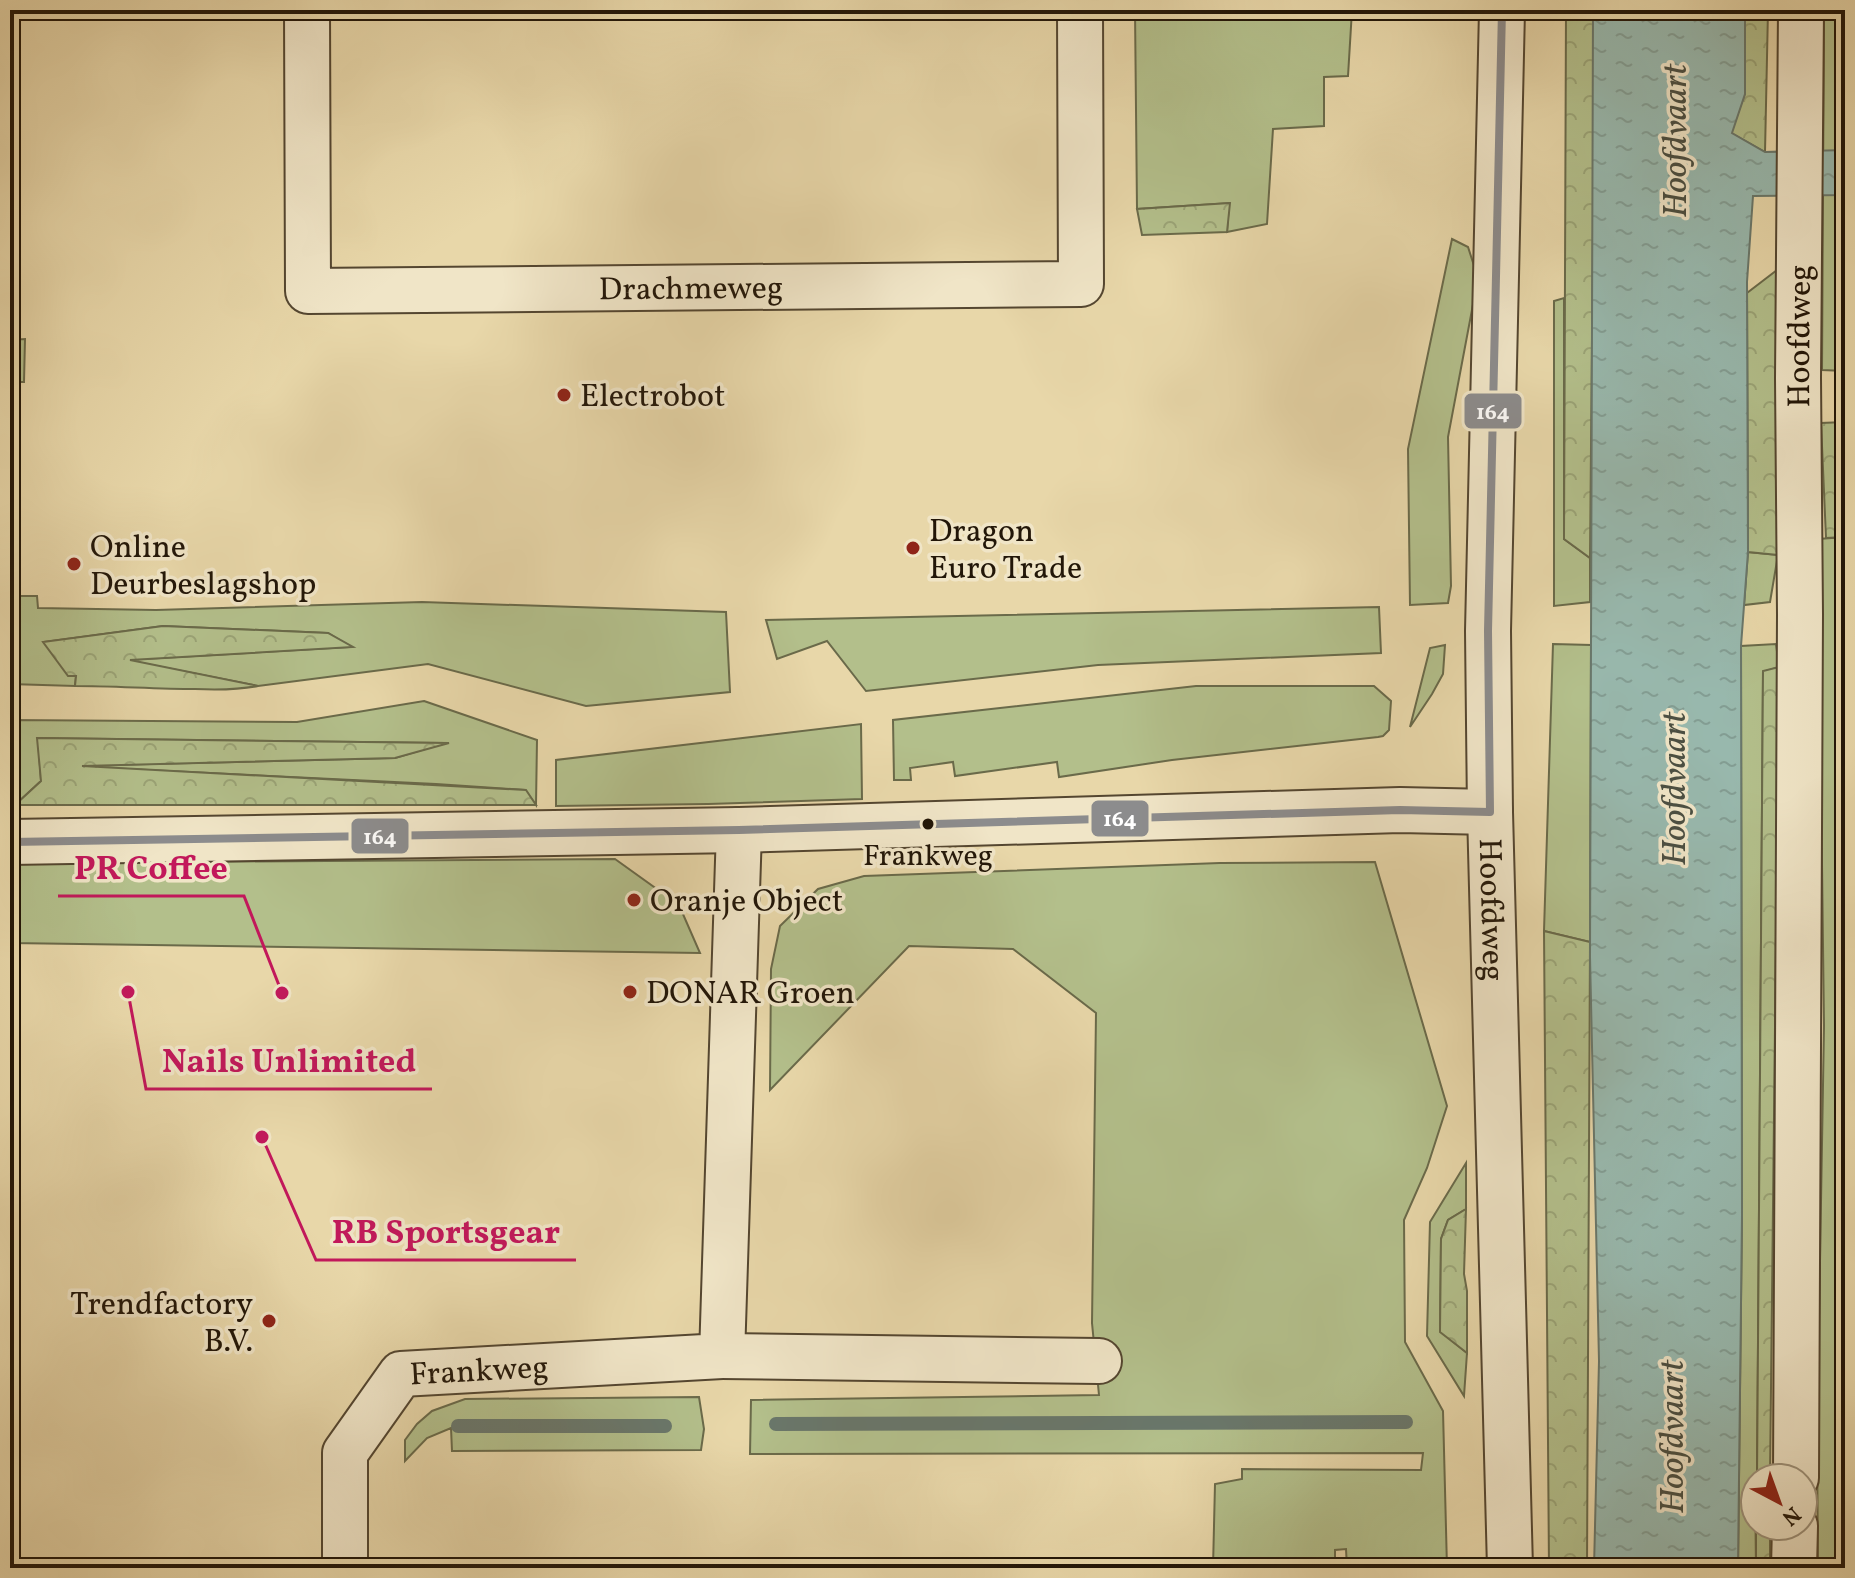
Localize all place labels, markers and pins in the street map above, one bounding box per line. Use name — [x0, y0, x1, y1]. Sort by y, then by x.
place label: Electrobot — [580, 376, 725, 420]
marker: Electrobot — [555, 386, 573, 404]
place label: Dragon Euro Trade — [929, 511, 1082, 592]
place label: Online Deurbeslagshop — [90, 527, 316, 608]
marker: Dragon Euro Trade — [904, 539, 922, 557]
marker: Online Deurbeslagshop — [65, 555, 83, 573]
marker: Frankweg — [920, 816, 936, 832]
place label: Frankweg — [863, 836, 993, 878]
callout: PR Coffee — [58, 838, 244, 896]
place label: Oranje Object — [650, 881, 843, 925]
marker: Oranje Object — [625, 891, 643, 909]
place label: DONAR Groen — [646, 973, 855, 1017]
marker: DONAR Groen — [621, 983, 639, 1001]
callout: Nails Unlimited — [146, 1031, 432, 1089]
callout: RB Sportsgear — [316, 1202, 576, 1260]
place label: Trendfactory B.V. — [70, 1284, 253, 1365]
marker: Trendfactory B.V. — [260, 1312, 278, 1330]

